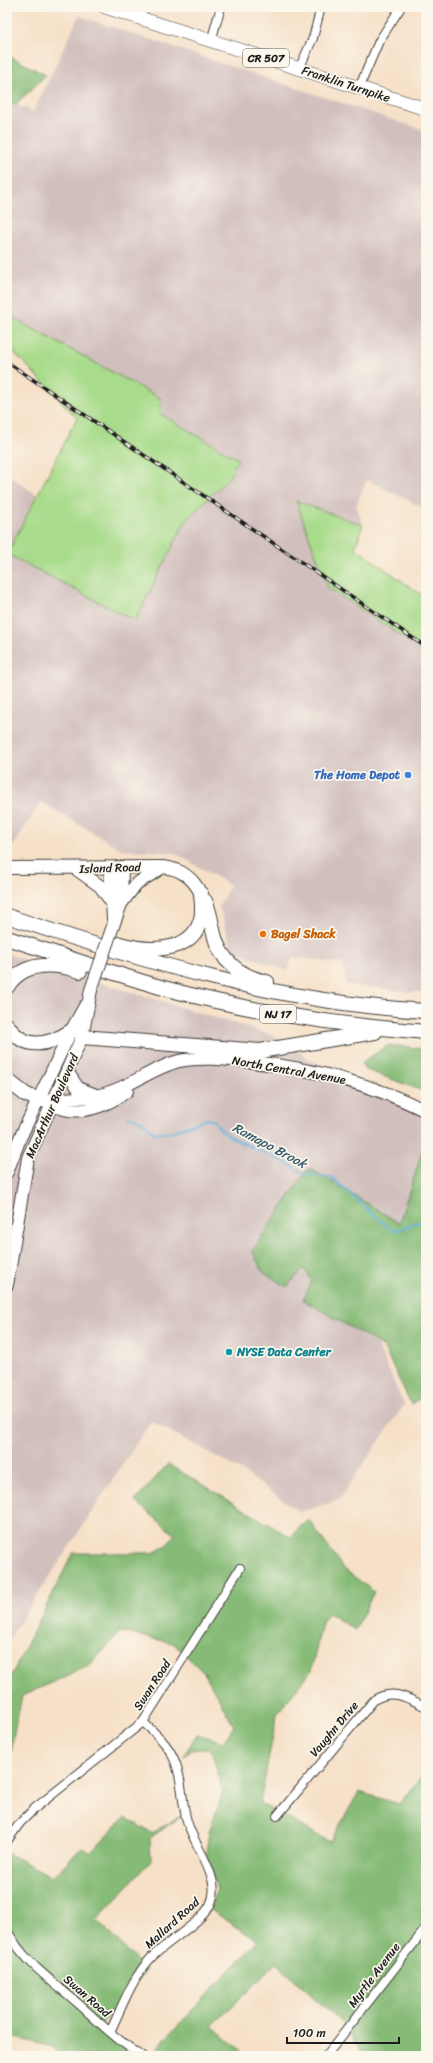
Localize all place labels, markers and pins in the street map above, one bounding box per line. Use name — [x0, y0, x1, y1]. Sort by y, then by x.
place label: The Home Depot — [314, 764, 401, 786]
marker: The Home Depot — [403, 770, 413, 780]
place label: Bagel Shack — [271, 923, 336, 945]
marker: Bagel Shack — [258, 929, 268, 939]
place label: NYSE Data Center — [236, 1341, 332, 1363]
marker: NYSE Data Center — [224, 1347, 234, 1357]

